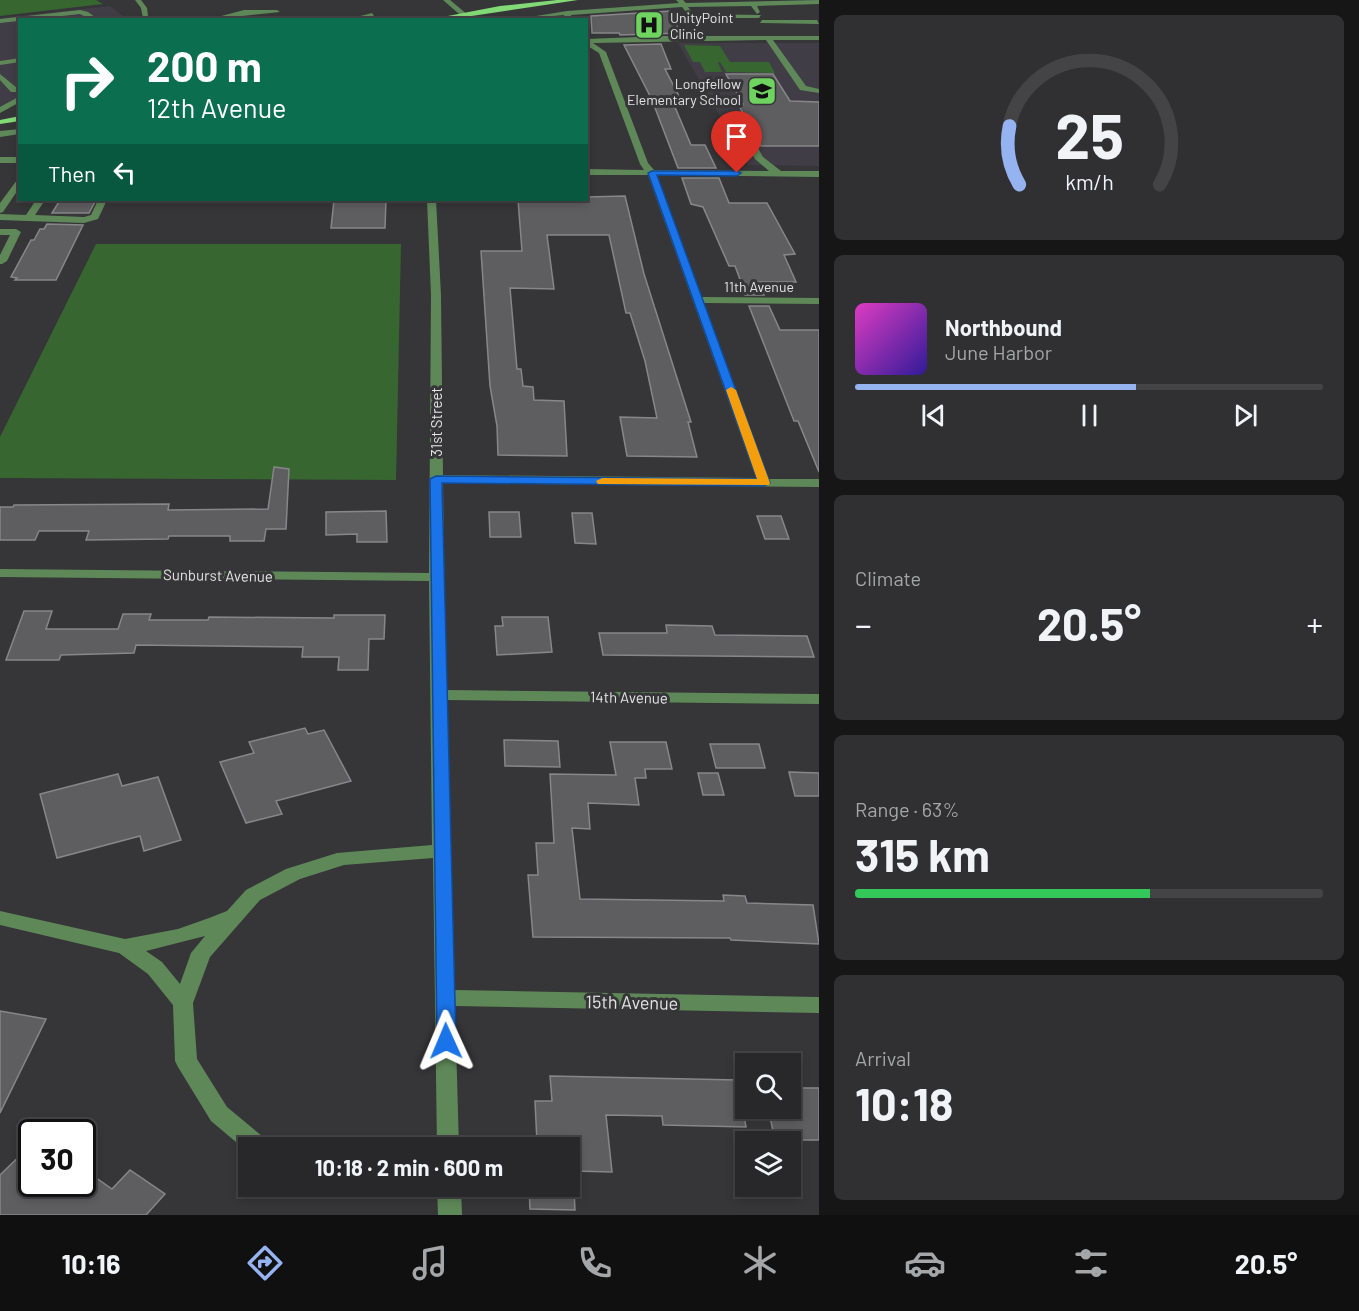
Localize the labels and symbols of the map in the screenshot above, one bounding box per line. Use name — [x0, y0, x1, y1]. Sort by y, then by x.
hospital icon: UnityPoint Clinic — [633, 9, 665, 41]
place label: UnityPoint Clinic — [670, 9, 734, 42]
place label: Longfellow Elementary School — [627, 75, 741, 108]
school or university icon: Longfellow Elementary School — [746, 75, 778, 107]
pin — [711, 111, 762, 173]
street label: 11th Avenue — [724, 278, 794, 295]
street label: 31st Street — [427, 387, 445, 457]
street label: Sunburst Avenue — [163, 565, 273, 585]
street label: 14th Avenue — [590, 687, 668, 707]
street label: 15th Avenue — [586, 990, 678, 1014]
position arrow — [414, 1009, 478, 1073]
speed limit sign: 30 — [18, 1119, 96, 1197]

